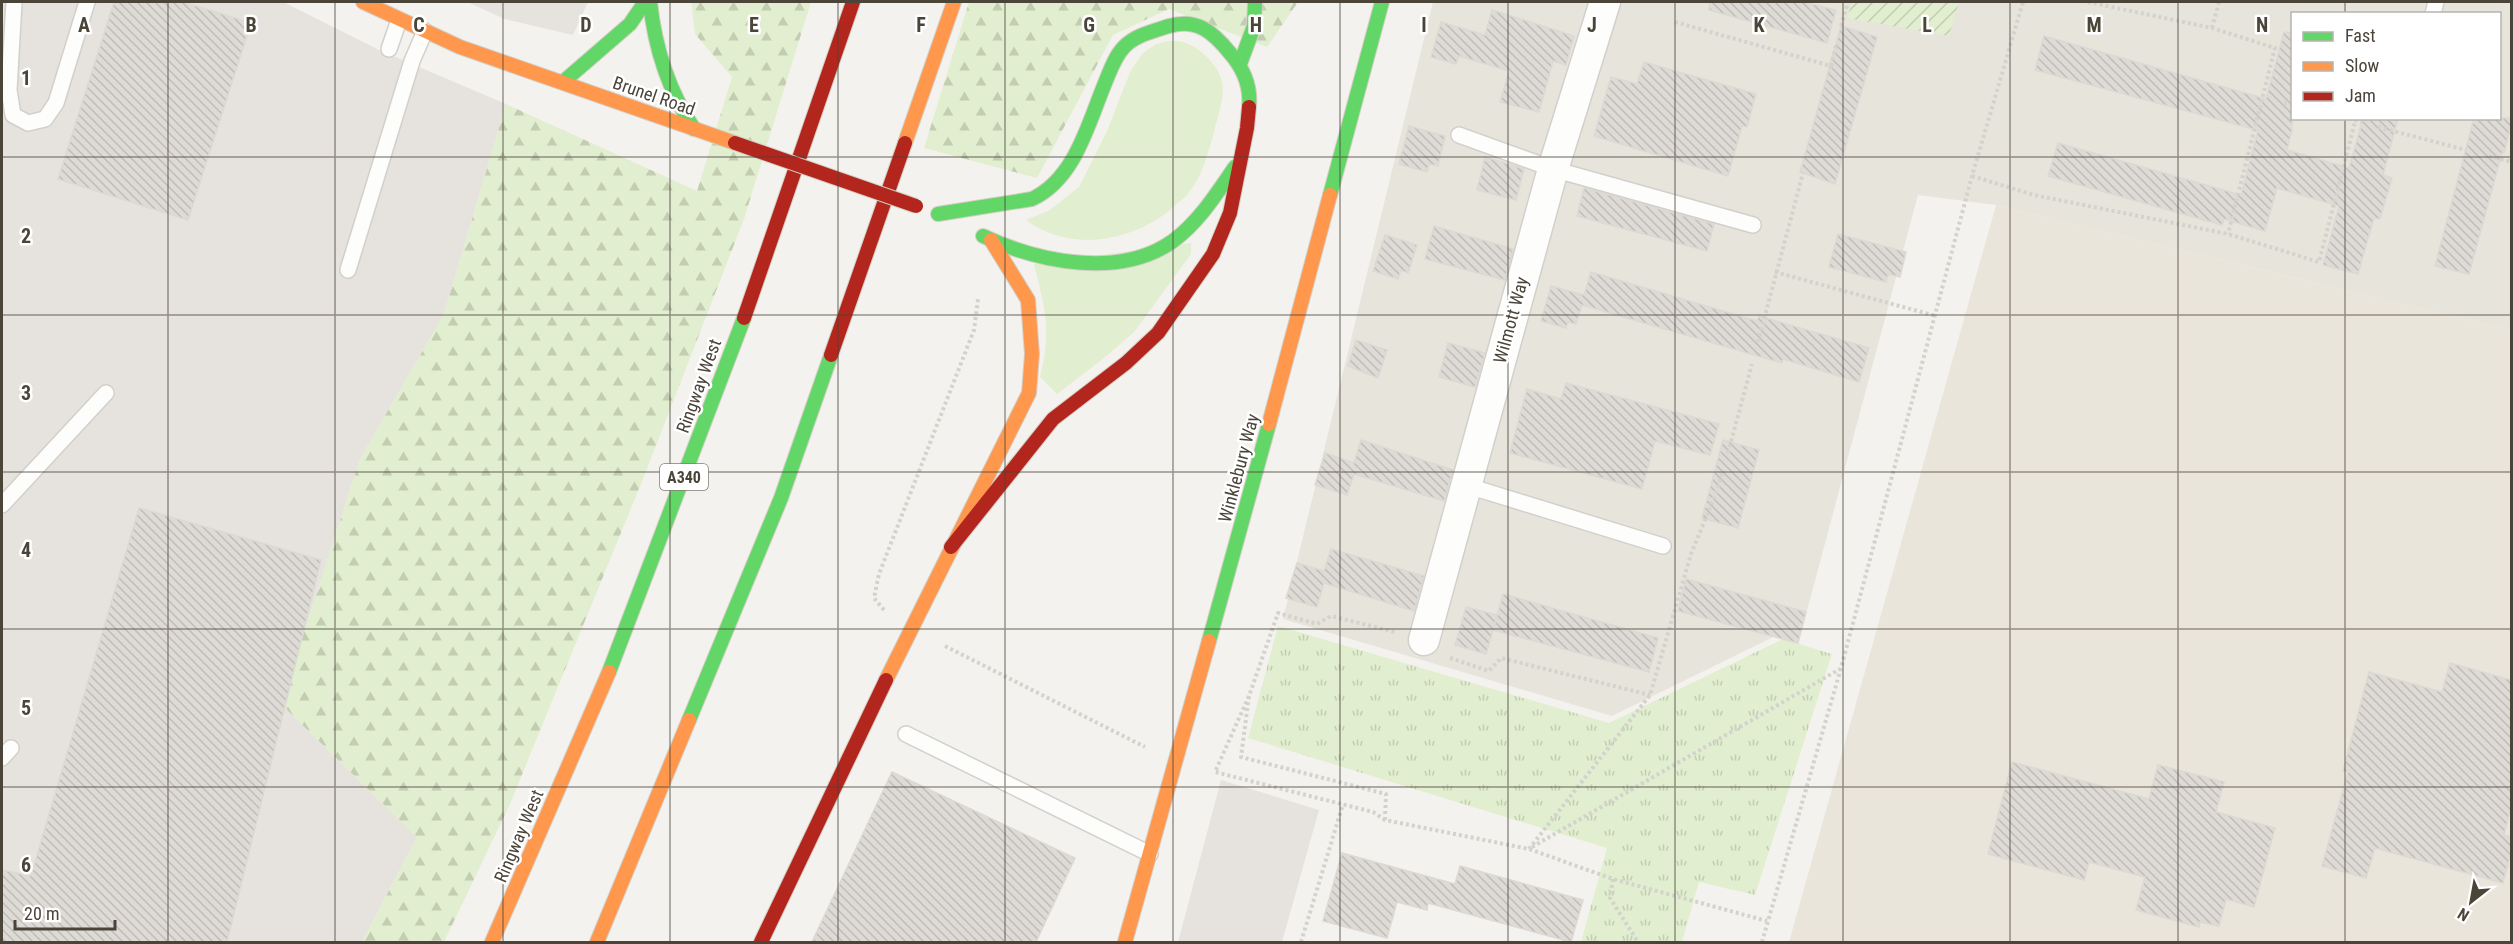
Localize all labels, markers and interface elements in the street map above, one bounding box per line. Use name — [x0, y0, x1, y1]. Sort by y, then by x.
legend — [2291, 12, 2501, 120]
text: A — [78, 13, 90, 37]
text: B — [245, 13, 257, 37]
text: C — [413, 13, 425, 37]
text: D — [580, 13, 592, 37]
text: E — [749, 13, 759, 37]
text: F — [916, 13, 926, 37]
text: G — [1083, 13, 1095, 37]
text: H — [1250, 13, 1262, 37]
text: I — [1421, 13, 1427, 37]
text: J — [1587, 13, 1597, 37]
text: K — [1753, 13, 1765, 37]
text: L — [1922, 13, 1932, 37]
text: M — [2086, 13, 2102, 37]
text: N — [2256, 13, 2268, 37]
text: Fast — [2345, 25, 2376, 46]
text: Slow — [2345, 55, 2380, 76]
text: 1 — [21, 66, 31, 90]
street label: Brunel Road — [610, 72, 698, 119]
text: Jam — [2345, 85, 2376, 106]
text: 2 — [21, 224, 31, 248]
street label: Wilmott Way — [1489, 274, 1532, 365]
street label: Ringway West — [672, 336, 725, 436]
text: 3 — [21, 381, 31, 405]
street label: Winklebury Way — [1214, 411, 1263, 524]
road number: A340 — [660, 464, 708, 490]
text: 4 — [21, 538, 31, 562]
text: 5 — [21, 696, 31, 720]
street label: Ringway West — [490, 786, 547, 885]
text: 6 — [21, 853, 31, 877]
north arrow — [2441, 872, 2501, 932]
scale bar — [15, 893, 116, 931]
text: 20 m — [24, 903, 59, 924]
text: N — [2454, 904, 2473, 925]

